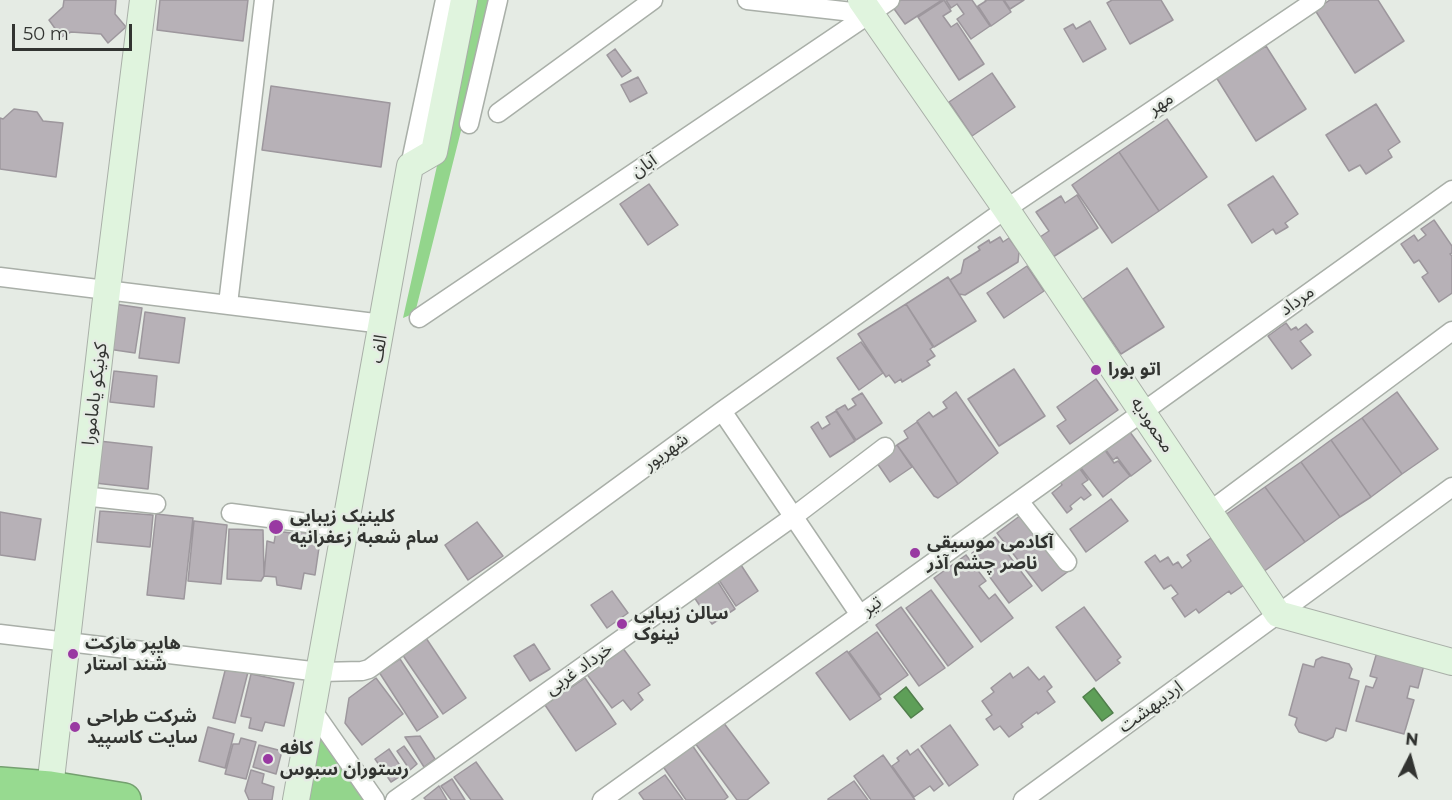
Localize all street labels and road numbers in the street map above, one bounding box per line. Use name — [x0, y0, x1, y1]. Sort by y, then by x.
street label: مهر — [1144, 88, 1178, 120]
street label: آبان — [627, 150, 661, 182]
street label: مرداد — [1275, 281, 1319, 321]
street label: الف — [366, 333, 392, 365]
street label: کونیکو یامامورا — [78, 341, 112, 447]
street label: محمودیه — [1126, 393, 1178, 457]
street label: شهریور — [639, 428, 693, 476]
street label: تیر — [858, 592, 886, 620]
street label: خرداد غربی — [541, 638, 617, 700]
street label: اردیبهشت — [1114, 676, 1188, 738]

